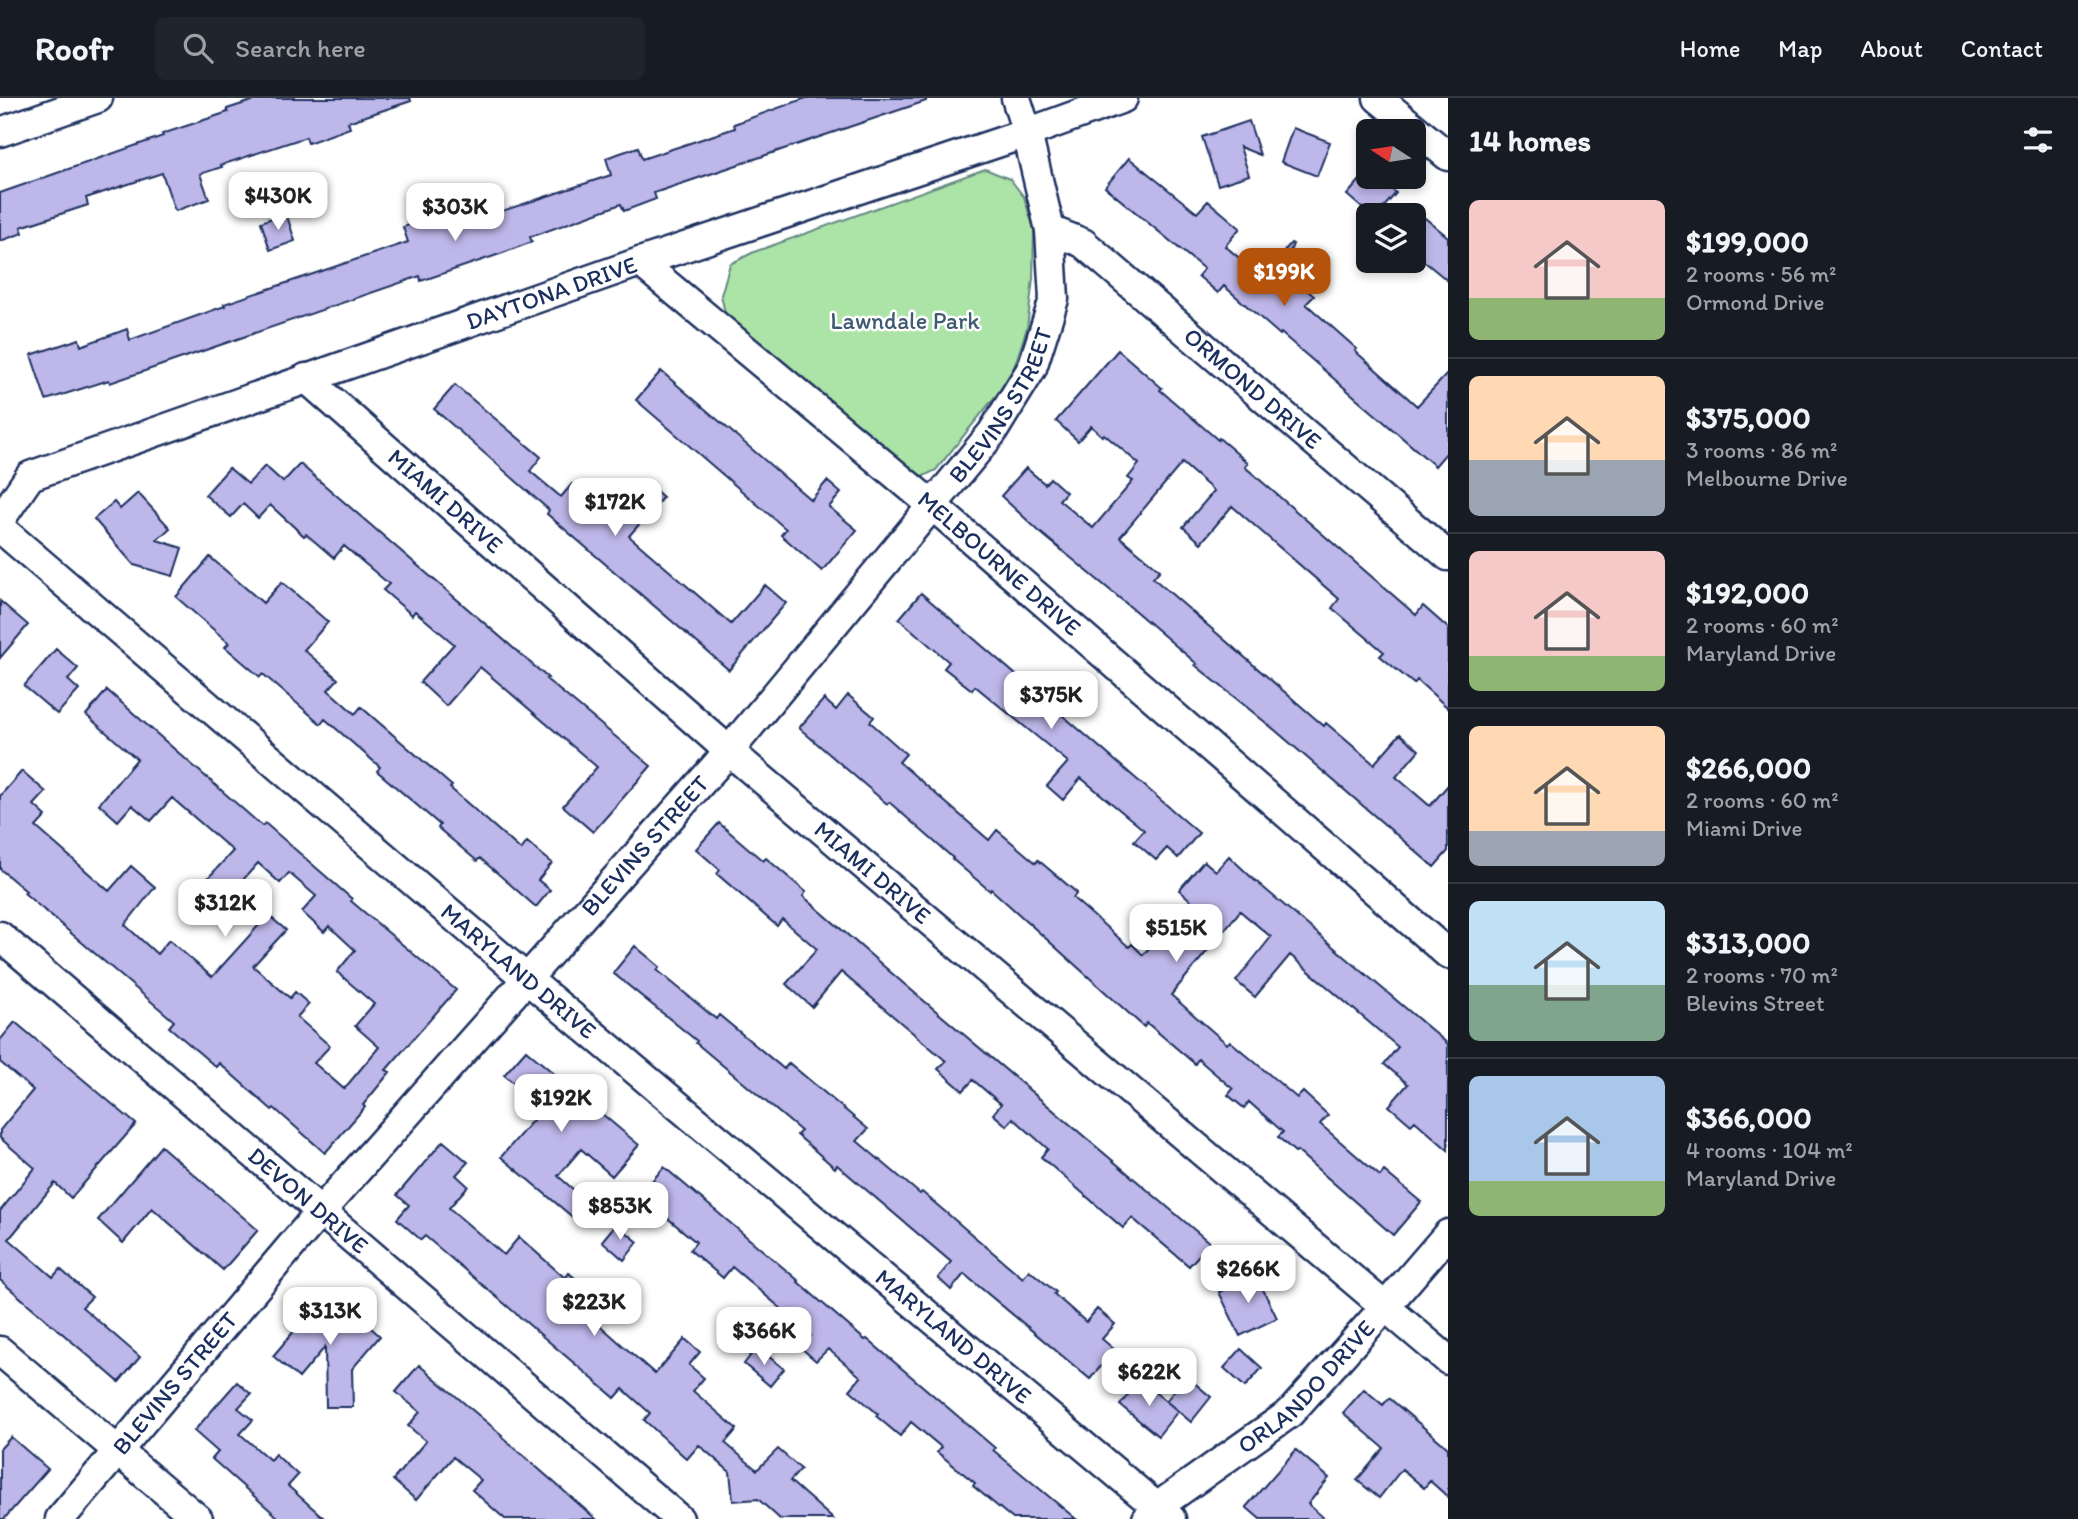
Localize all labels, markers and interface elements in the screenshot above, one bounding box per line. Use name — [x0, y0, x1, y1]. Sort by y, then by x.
search box — [155, 17, 645, 80]
text: Roofr — [35, 29, 113, 68]
icon: search — [179, 29, 217, 67]
text: Search here — [235, 32, 366, 64]
text: Home — [1680, 34, 1740, 63]
text: Map — [1778, 34, 1822, 63]
text: About — [1860, 34, 1923, 63]
text: Contact — [1961, 34, 2043, 63]
north arrow — [1356, 119, 1426, 189]
map controls — [1356, 119, 1426, 273]
icon: filters — [2019, 121, 2057, 159]
text: 14 homes — [1469, 122, 1591, 159]
pin: $430K — [229, 172, 327, 232]
text: $430K — [245, 181, 311, 209]
pin: $303K — [406, 184, 504, 243]
text: $303K — [422, 192, 488, 220]
button: layers — [1356, 203, 1426, 273]
text: $199,000 — [1686, 223, 1809, 260]
icon: home — [1525, 228, 1609, 312]
pin: $199K — [1235, 248, 1333, 308]
street label: DAYTONA DRIVE — [462, 249, 641, 336]
text: $199K — [1253, 257, 1315, 285]
text: 2 rooms · 56 m² — [1686, 260, 1837, 288]
text: Ormond Drive — [1686, 288, 1825, 316]
park label: Lawndale Park — [830, 306, 980, 335]
street label: ORMOND DRIVE — [1178, 321, 1328, 455]
street label: BLEVINS STREET — [942, 323, 1058, 489]
text: $375,000 — [1686, 399, 1811, 436]
icon: home — [1525, 404, 1609, 488]
text: 3 rooms · 86 m² — [1686, 436, 1838, 464]
street label: MIAMI DRIVE — [382, 442, 509, 559]
text: Melbourne Drive — [1686, 464, 1848, 492]
pin: $172K — [566, 478, 664, 538]
street label: MELBOURNE DRIVE — [912, 484, 1087, 642]
text: $172K — [585, 487, 645, 515]
text: $192,000 — [1686, 574, 1809, 611]
icon: home — [1525, 579, 1609, 663]
text: 2 rooms · 60 m² — [1686, 611, 1839, 639]
text: Maryland Drive — [1686, 639, 1836, 667]
pin: $375K — [1002, 672, 1100, 731]
text: $375K — [1020, 680, 1082, 708]
text: $266,000 — [1686, 749, 1811, 786]
icon: home — [1525, 754, 1609, 838]
street label: BLEVINS STREET — [575, 769, 715, 922]
text: 2 rooms · 60 m² — [1686, 786, 1839, 814]
text: Miami Drive — [1686, 814, 1802, 842]
street label: MIAMI DRIVE — [809, 815, 937, 930]
pin: $312K — [176, 880, 274, 939]
text: $312K — [194, 888, 256, 916]
street label: MARYLAND DRIVE — [435, 897, 602, 1045]
pin: $515K — [1127, 904, 1225, 964]
text: $515K — [1145, 913, 1207, 941]
text: $313,000 — [1686, 924, 1810, 961]
icon: home — [1525, 929, 1609, 1013]
text: 2 rooms · 70 m² — [1686, 961, 1838, 989]
text: Blevins Street — [1686, 989, 1825, 1017]
pin: $192K — [512, 1074, 610, 1134]
text: $192K — [530, 1083, 592, 1111]
text: $366,000 — [1686, 1099, 1812, 1136]
icon: home — [1525, 1104, 1609, 1188]
text: 4 rooms · 104 m² — [1686, 1136, 1853, 1164]
street label: DEVON DRIVE — [242, 1140, 374, 1260]
text: Maryland Drive — [1686, 1164, 1836, 1192]
pin: $853K — [571, 1182, 669, 1242]
text: $853K — [588, 1191, 652, 1219]
pin: $266K — [1199, 1246, 1297, 1305]
text: $266K — [1217, 1254, 1279, 1282]
street label: MARYLAND DRIVE — [870, 1262, 1038, 1410]
pin: $223K — [545, 1278, 643, 1338]
text: $223K — [562, 1287, 626, 1315]
pin: $313K — [281, 1288, 379, 1347]
text: $313K — [299, 1296, 361, 1324]
street label: BLEVINS STREET — [106, 1305, 244, 1460]
pin: $366K — [715, 1308, 813, 1367]
street label: ORLANDO DRIVE — [1232, 1314, 1380, 1460]
text: $366K — [732, 1316, 796, 1344]
pin: $622K — [1100, 1348, 1198, 1408]
text: $622K — [1118, 1357, 1180, 1385]

